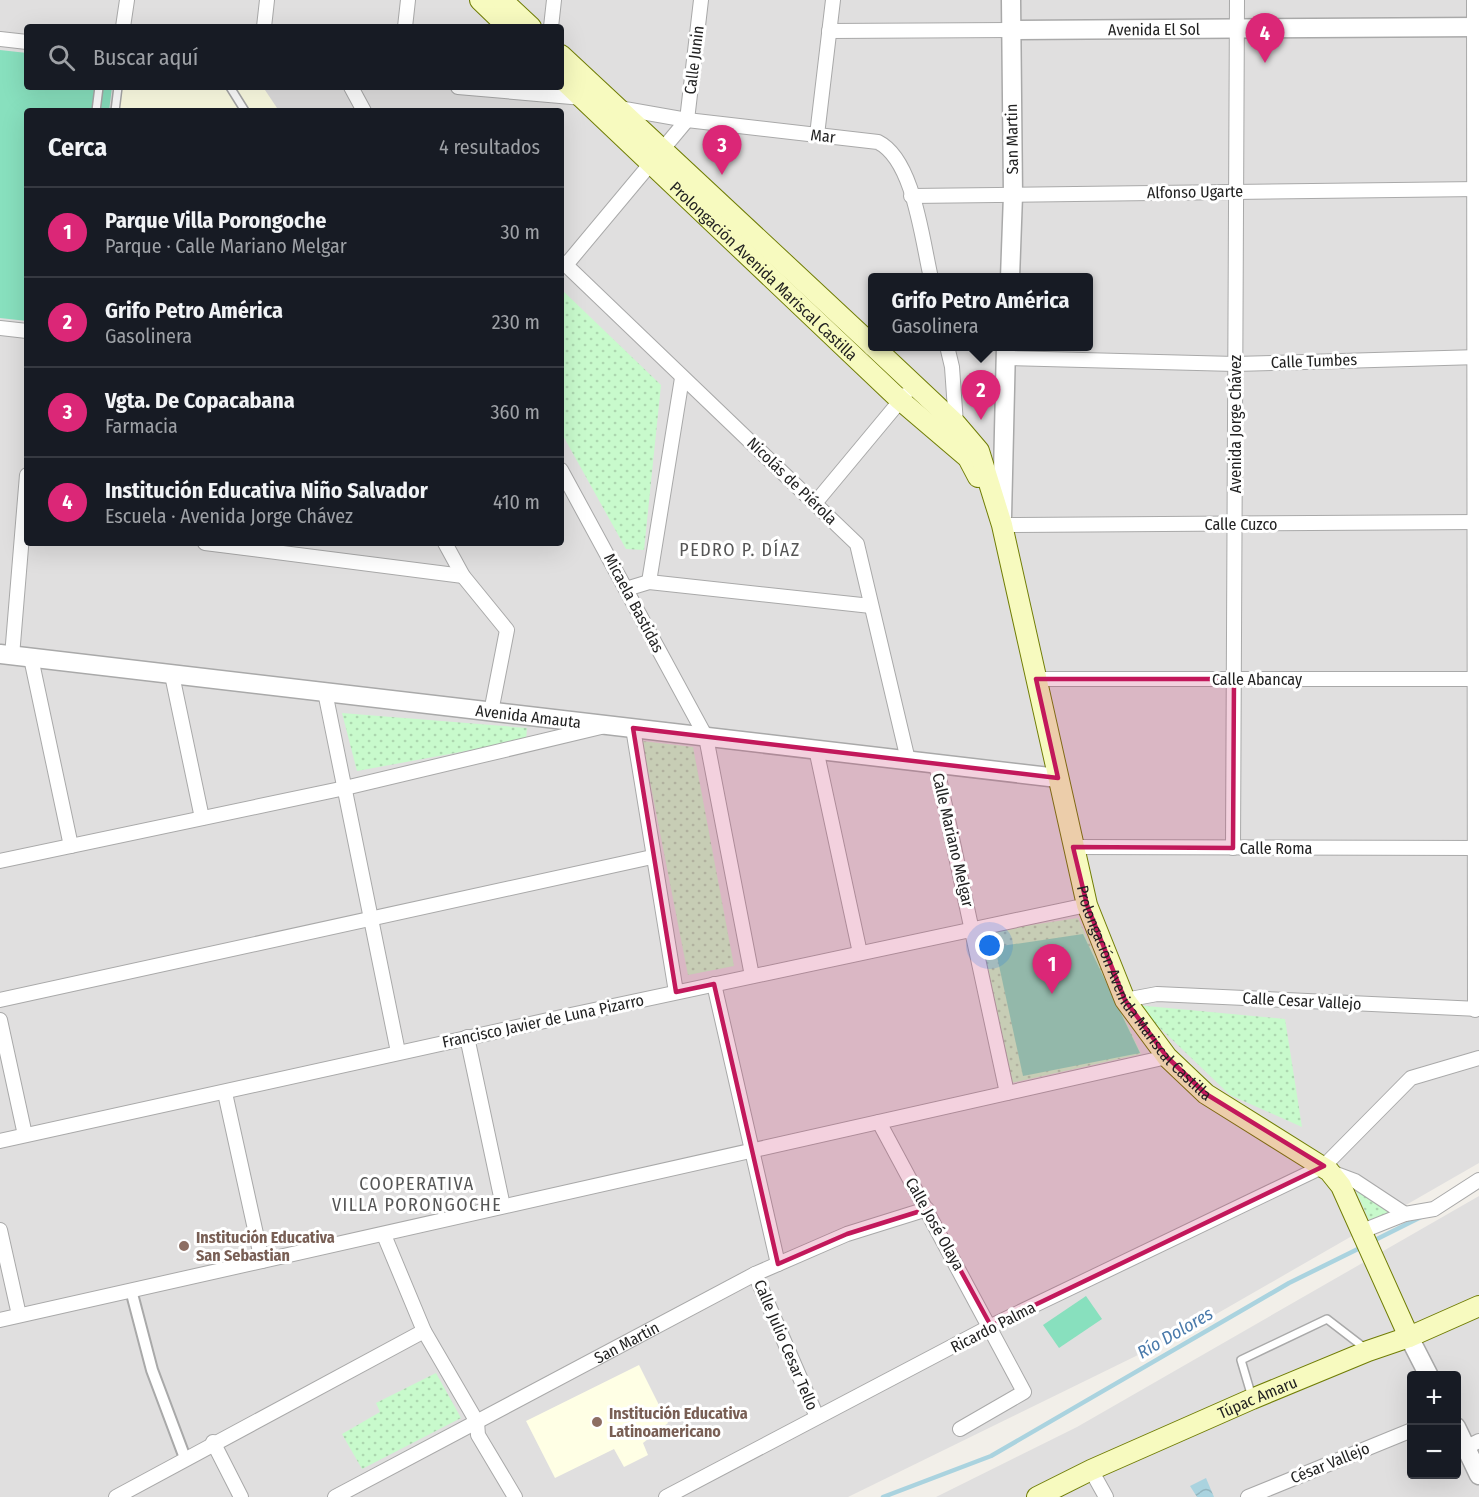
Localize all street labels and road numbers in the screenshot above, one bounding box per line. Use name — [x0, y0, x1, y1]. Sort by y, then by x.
street label: Avenida El Sol — [1108, 19, 1200, 39]
street label: Calle Junin — [680, 24, 708, 96]
street label: San Martin — [1002, 104, 1022, 174]
street label: Mar — [810, 125, 837, 147]
street label: Prolongación Avenida Mariscal Castilla — [666, 177, 862, 364]
street label: Alfonso Ugarte — [1147, 182, 1243, 202]
street label: Calle Tumbes — [1271, 350, 1358, 372]
street label: Avenida Jorge Chávez — [1226, 355, 1245, 493]
street label: Nicolás de Piérola — [743, 433, 841, 529]
street label: Calle Cuzco — [1204, 515, 1278, 534]
street label: Micaela Bastidas — [600, 550, 668, 656]
street label: Calle Abancay — [1212, 670, 1303, 689]
street label: Avenida Amauta — [475, 700, 582, 732]
street label: Calle Mariano Melgar — [928, 771, 978, 909]
street label: Calle Roma — [1240, 839, 1313, 858]
street label: Prolongación Avenida Mariscal Castilla — [1073, 883, 1215, 1105]
street label: Calle Cesar Vallejo — [1242, 988, 1362, 1014]
street label: Francisco Javier de Luna Pizarro — [440, 990, 646, 1052]
street label: Calle José Olaya — [902, 1174, 968, 1274]
street label: Calle Julio Cesar Tello — [750, 1277, 822, 1413]
street label: Ricardo Palma — [947, 1297, 1039, 1357]
street label: San Martin — [591, 1317, 662, 1367]
street label: Túpac Amaru — [1215, 1372, 1300, 1422]
street label: César Vallejo — [1288, 1439, 1372, 1487]

